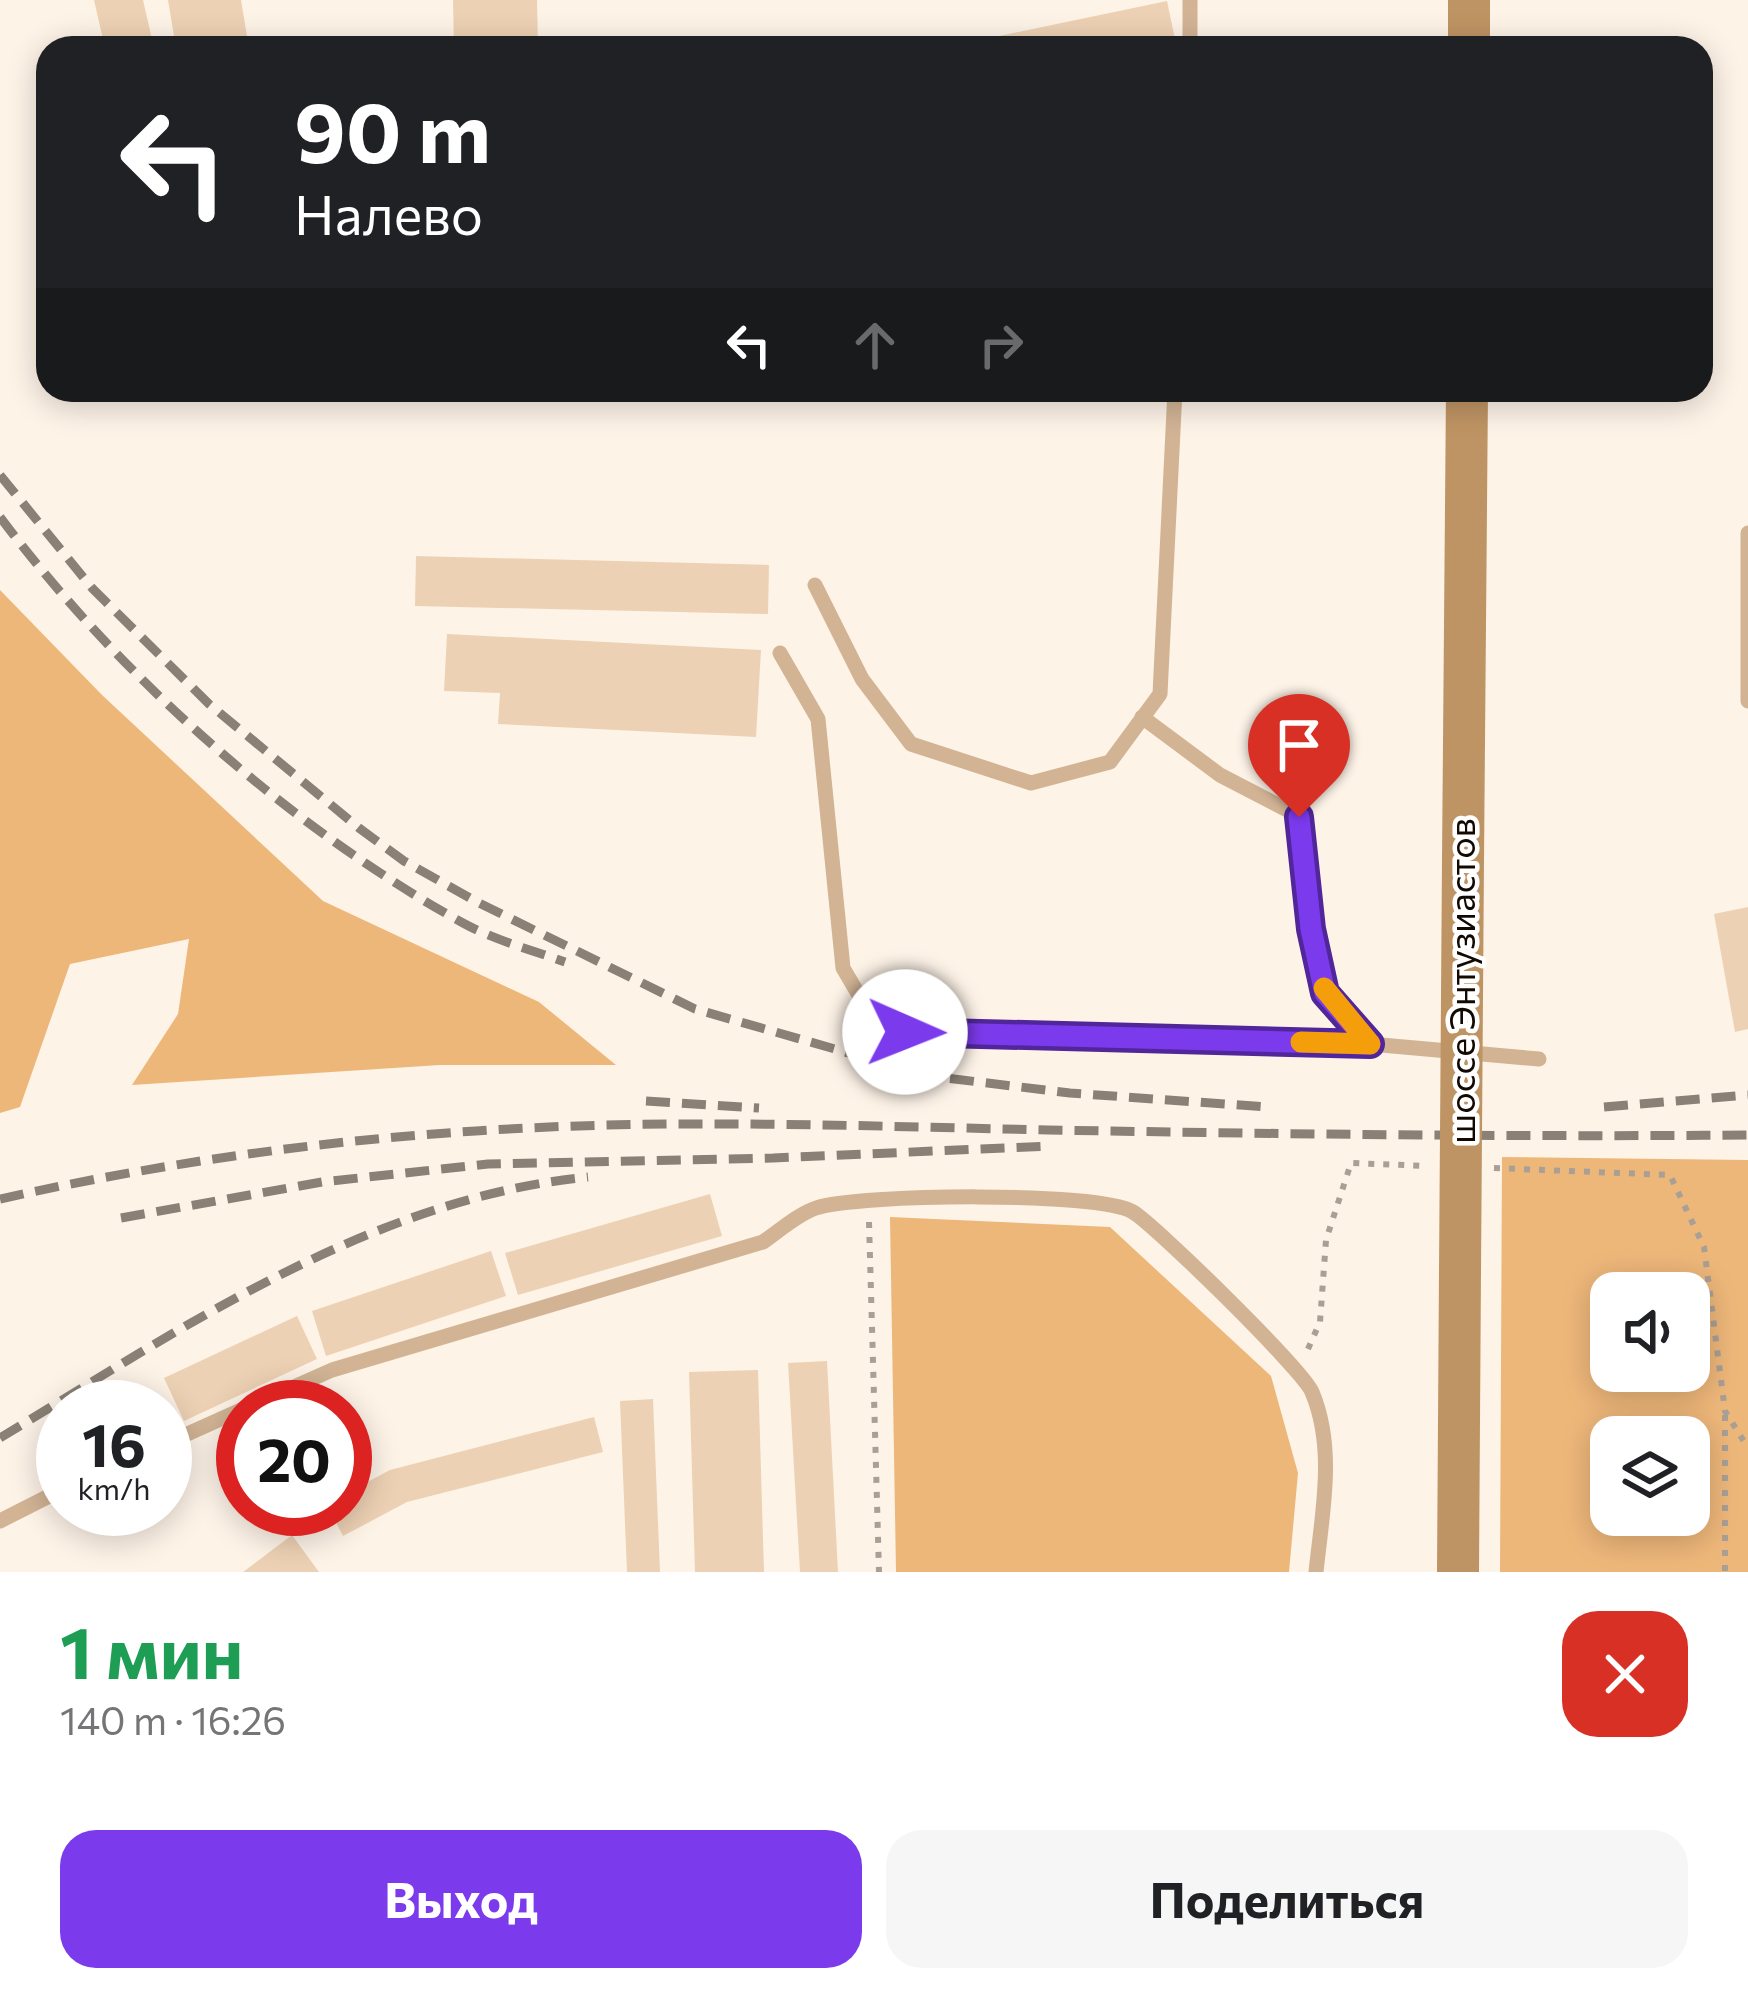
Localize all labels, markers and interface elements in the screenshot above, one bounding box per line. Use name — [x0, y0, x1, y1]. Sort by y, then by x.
text: 90 m — [294, 78, 491, 180]
icon: left — [96, 84, 252, 240]
text: Налево — [294, 180, 483, 246]
icon: left — [716, 312, 782, 378]
icon: ahead — [842, 312, 908, 378]
icon: right — [968, 312, 1034, 378]
pin — [1248, 694, 1350, 817]
icon: arrive — [1266, 712, 1332, 778]
street label: шоссе Энтузиастов — [1438, 818, 1482, 1144]
position arrow — [842, 969, 968, 1095]
map controls — [1590, 1272, 1710, 1536]
button: sound — [1590, 1272, 1710, 1392]
speed limit sign: 20 — [216, 1380, 372, 1536]
text: 16 — [82, 1406, 146, 1479]
button: layers — [1590, 1416, 1710, 1536]
text: km/h — [78, 1469, 150, 1506]
text: 1 мин — [60, 1606, 243, 1694]
button: close — [1562, 1611, 1688, 1737]
text: 140 m · 16:26 — [60, 1695, 286, 1743]
button: Выход — [60, 1830, 862, 1968]
button: Поделиться — [886, 1830, 1688, 1968]

